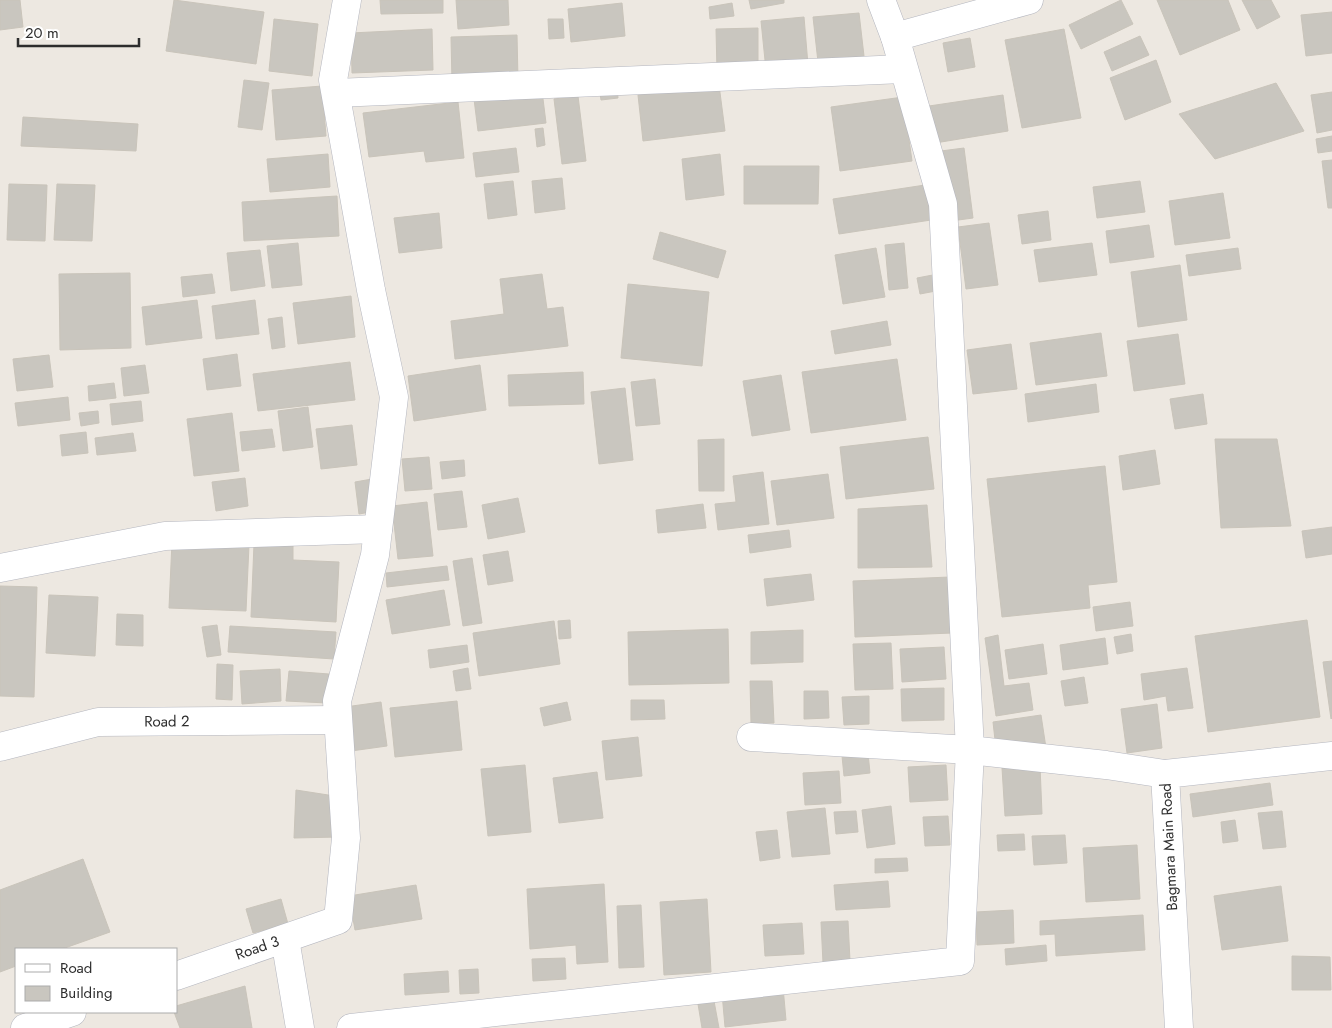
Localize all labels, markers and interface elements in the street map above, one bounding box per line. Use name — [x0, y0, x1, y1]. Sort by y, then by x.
scale bar — [18, 15, 139, 47]
text: 20 m — [25, 22, 59, 44]
street label: Road 2 — [144, 710, 190, 733]
street label: Bagmara Main Road — [1155, 783, 1183, 911]
street label: Road 3 — [232, 930, 282, 966]
legend — [15, 948, 178, 1013]
text: Road — [60, 957, 92, 979]
text: Building — [60, 982, 112, 1004]

